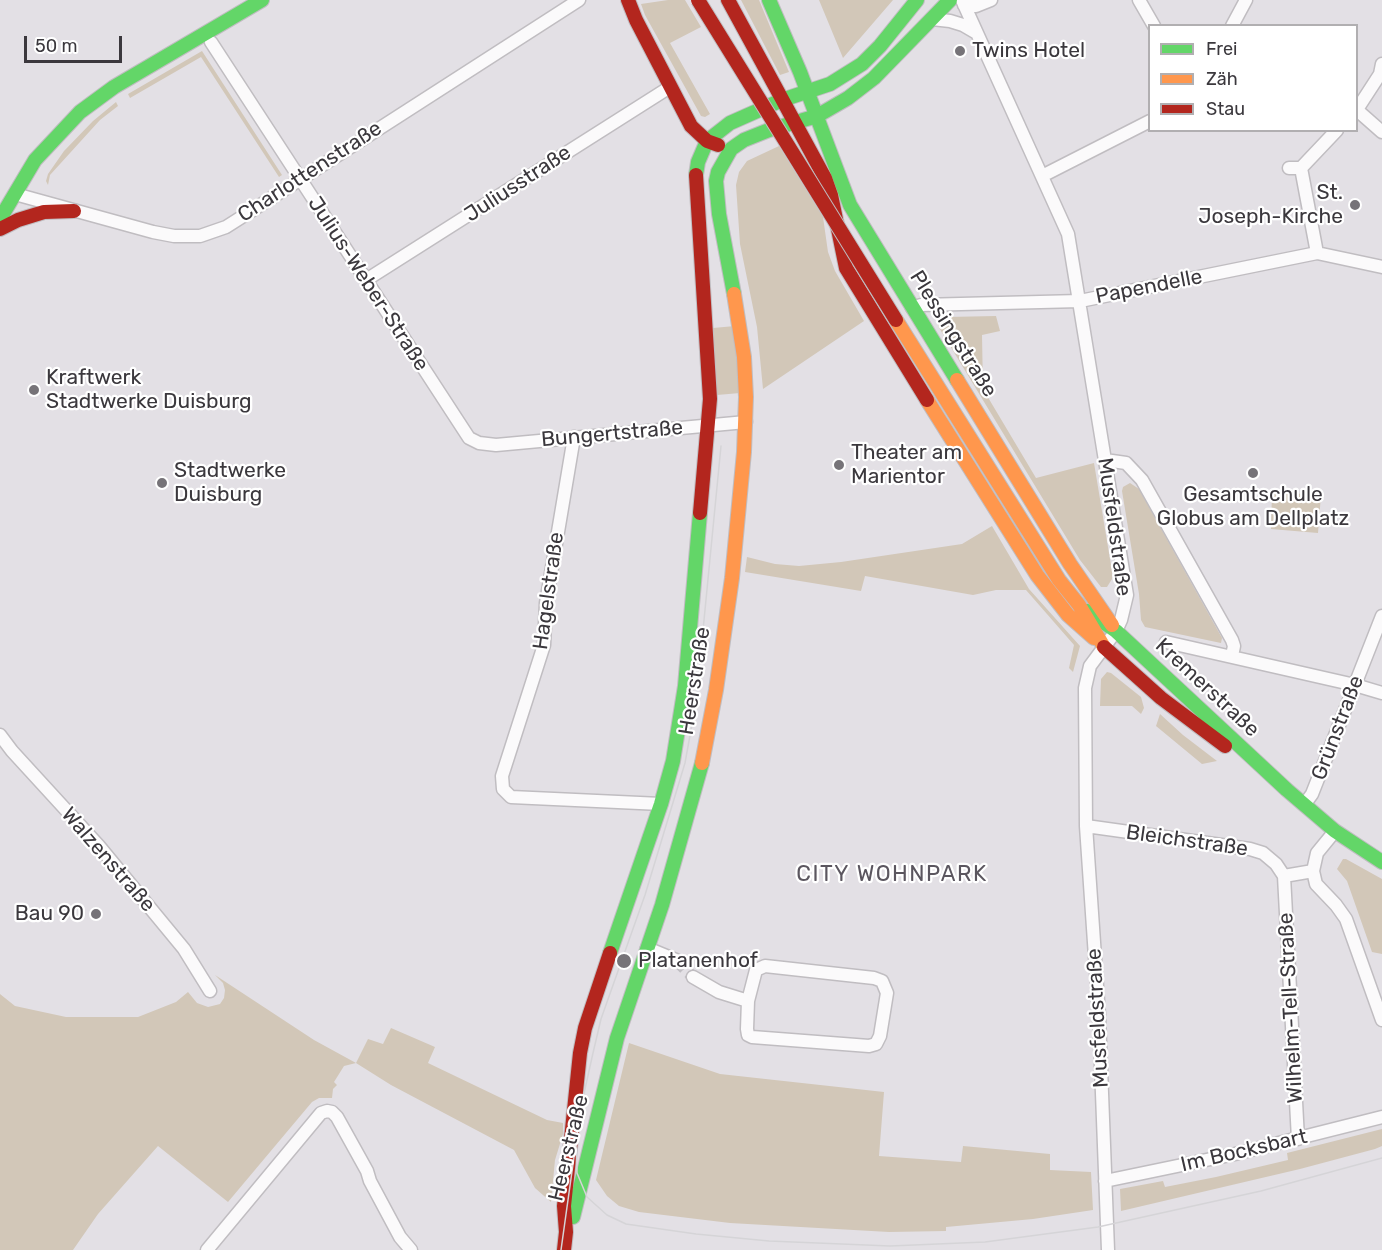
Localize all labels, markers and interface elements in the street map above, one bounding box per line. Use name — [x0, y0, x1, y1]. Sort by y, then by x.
scale bar — [27, 24, 124, 62]
legend — [1148, 24, 1358, 132]
text: 50 m — [35, 35, 78, 57]
place label: Twins Hotel — [972, 38, 1085, 64]
text: Frei — [1206, 38, 1237, 60]
marker: Twins Hotel — [953, 44, 967, 58]
text: Zäh — [1206, 68, 1238, 90]
text: Stau — [1206, 98, 1245, 120]
street label: Charlottenstraße — [233, 116, 387, 228]
street label: Juliusstraße — [460, 140, 576, 228]
place label: St. Joseph-Kirche — [1198, 180, 1343, 230]
street label: Julius-Weber-Straße — [302, 192, 434, 376]
marker: St. Joseph-Kirche — [1348, 198, 1362, 212]
street label: Papendelle — [1094, 264, 1204, 310]
street label: Plessingstraße — [904, 266, 1002, 402]
place label: Kraftwerk Stadtwerke Duisburg — [46, 365, 251, 415]
marker: Kraftwerk Stadtwerke Duisburg — [27, 383, 41, 397]
street label: Bungertstraße — [540, 415, 684, 453]
place label: Theater am Marientor — [851, 440, 962, 490]
street label: Musfeldstraße — [1092, 456, 1136, 598]
place label: Stadtwerke Duisburg — [174, 458, 286, 508]
marker: Theater am Marientor — [832, 458, 846, 472]
marker: Gesamtschule Globus am Dellplatz — [1246, 466, 1260, 480]
marker: Stadtwerke Duisburg — [155, 476, 169, 490]
place label: Gesamtschule Globus am Dellplatz — [1157, 482, 1349, 532]
street label: Hagelstraße — [528, 531, 570, 651]
street label: Heerstraße — [674, 625, 716, 737]
street label: Kremerstraße — [1150, 633, 1264, 743]
street label: Grünstraße — [1307, 672, 1369, 784]
street label: Walzenstraße — [56, 802, 160, 918]
street label: Bleichstraße — [1124, 820, 1250, 862]
district label: CITY WOHNPARK — [796, 862, 988, 888]
place label: Bau 90 — [15, 901, 84, 927]
marker: Bau 90 — [89, 907, 103, 921]
street label: Wilhelm-Tell-Straße — [1273, 912, 1309, 1104]
place label: Platanenhof — [638, 948, 758, 974]
street label: Musfeldstraße — [1082, 948, 1114, 1088]
marker: Platanenhof — [615, 952, 633, 970]
street label: Heerstraße — [544, 1092, 594, 1204]
street label: Im Bocksbart — [1178, 1124, 1310, 1178]

